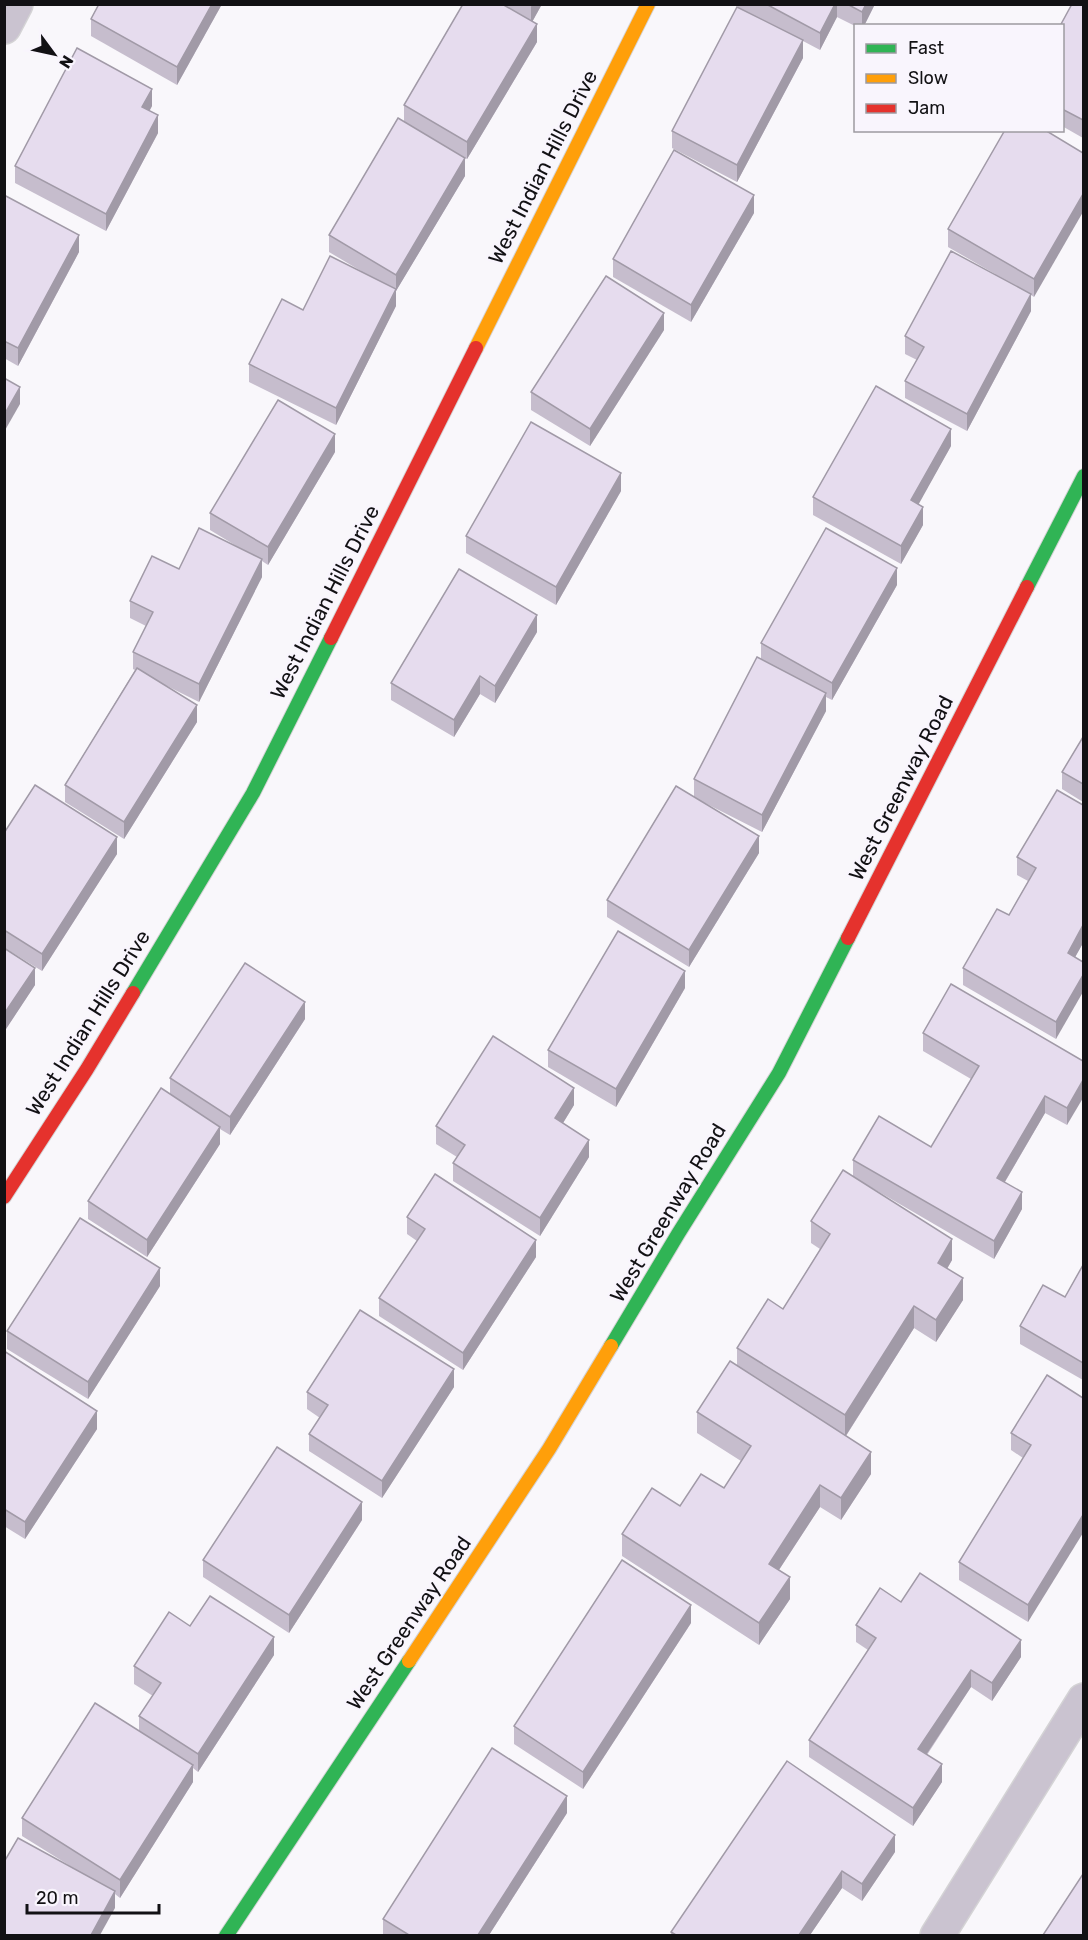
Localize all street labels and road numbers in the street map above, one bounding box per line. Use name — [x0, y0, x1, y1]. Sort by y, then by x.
street label: West Indian Hills Drive — [483, 66, 602, 268]
street label: West Indian Hills Drive — [265, 501, 384, 703]
street label: West Greenway Road — [843, 691, 958, 884]
street label: West Indian Hills Drive — [20, 925, 155, 1120]
street label: West Greenway Road — [604, 1119, 731, 1307]
street label: West Greenway Road — [341, 1531, 476, 1714]

